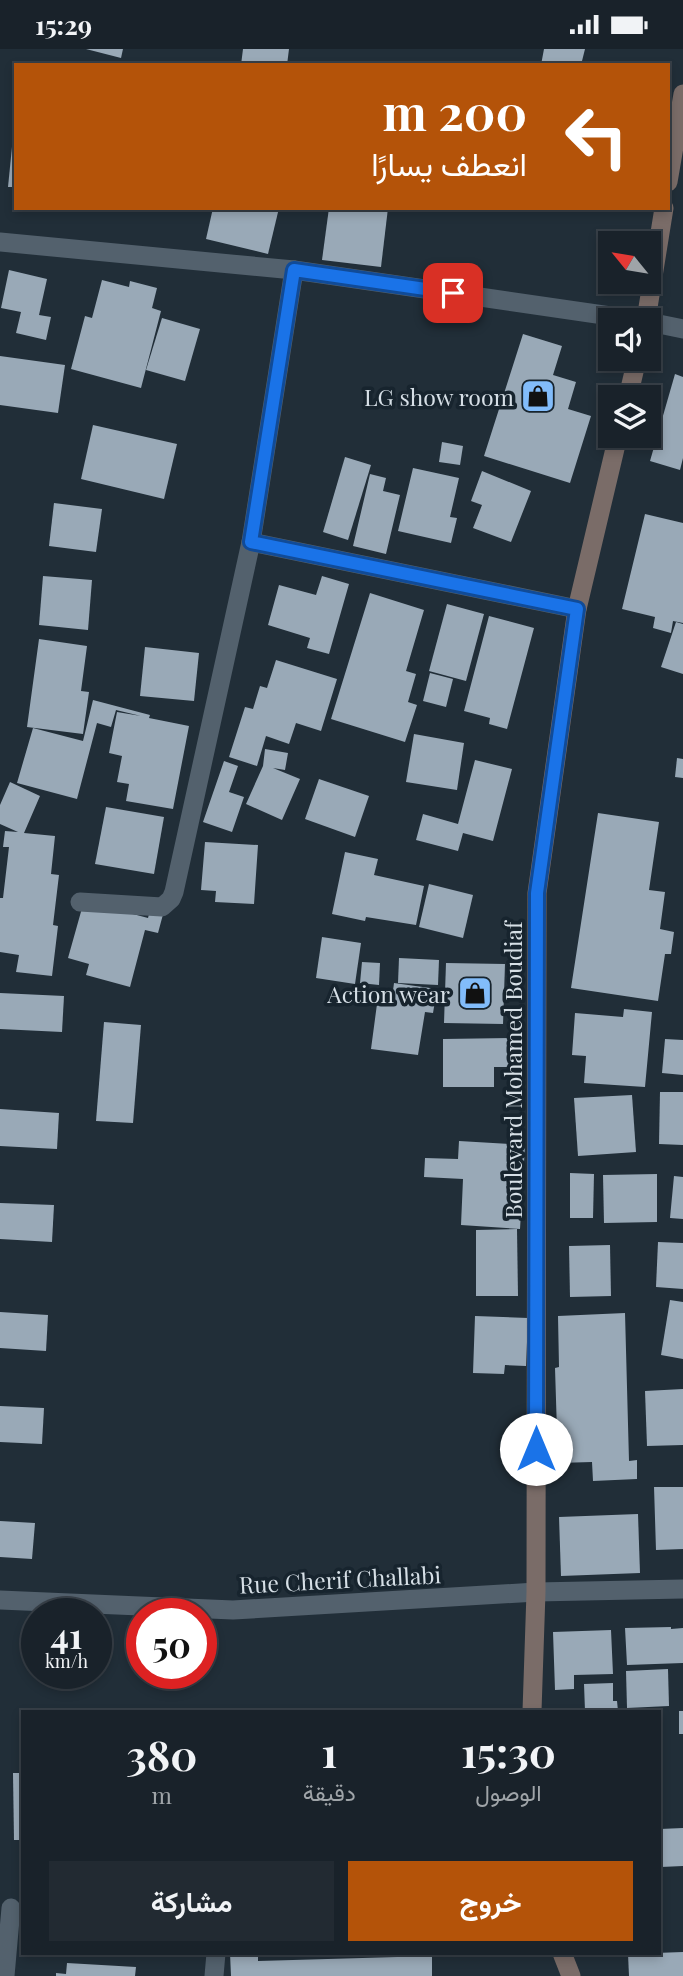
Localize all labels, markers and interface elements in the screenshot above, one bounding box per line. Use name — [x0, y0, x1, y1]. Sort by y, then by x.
text: 15:29 — [35, 7, 92, 42]
text: 200 m — [382, 78, 527, 143]
icon: left — [551, 91, 642, 182]
text: انعطف يسارًا — [371, 141, 527, 184]
north arrow — [598, 231, 662, 294]
map controls — [598, 231, 661, 448]
pin — [423, 263, 483, 323]
icon: arrive — [434, 274, 472, 312]
button: sound — [598, 308, 661, 371]
shop icon: LG show room — [519, 377, 557, 415]
place label: LG show room — [364, 381, 515, 412]
button: layers — [598, 385, 661, 448]
street label: Boulevard Mohamed Boudiaf — [497, 919, 528, 1219]
shop icon: Action wear — [456, 974, 494, 1012]
place label: Action wear — [326, 978, 450, 1009]
position arrow — [499, 1412, 573, 1486]
street label: Rue Cherif Challabi — [238, 1558, 442, 1600]
speed limit sign: 50 — [126, 1598, 217, 1689]
text: 41 — [51, 1611, 82, 1658]
text: km/h — [45, 1649, 88, 1673]
text: 1 — [321, 1723, 337, 1779]
text: 15:30 — [461, 1723, 556, 1779]
text: 380 — [126, 1726, 197, 1782]
text: دقيقة — [303, 1776, 356, 1807]
text: الوصول — [475, 1776, 542, 1807]
text: m — [152, 1779, 172, 1810]
button: مشاركة — [49, 1861, 334, 1941]
button: خروج — [348, 1861, 633, 1941]

